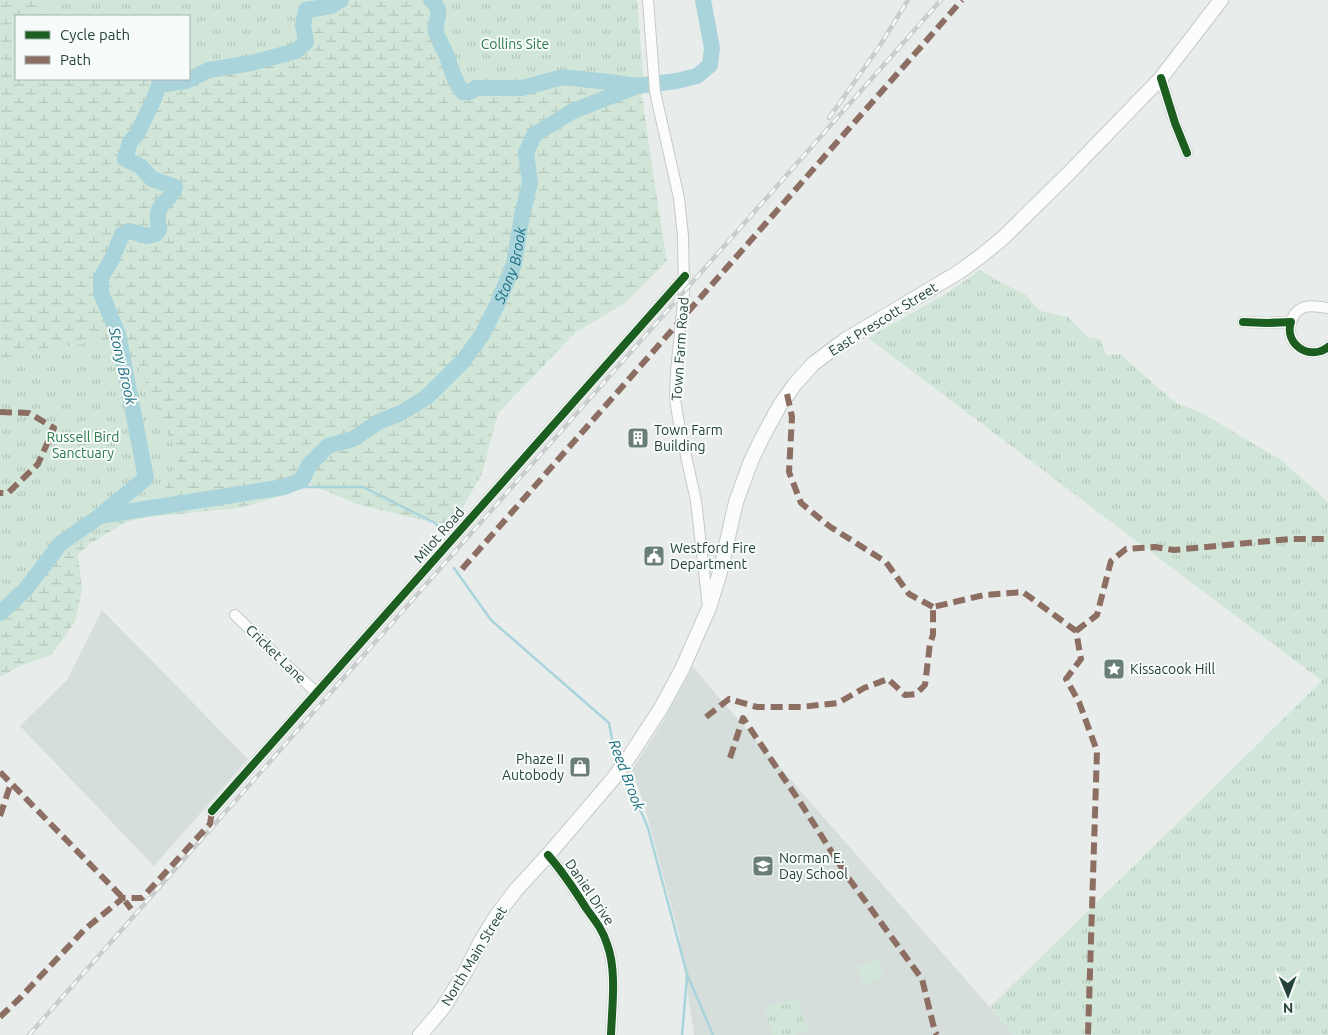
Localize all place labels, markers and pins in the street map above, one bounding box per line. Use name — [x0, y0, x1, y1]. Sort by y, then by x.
place label: Town Farm Building — [654, 422, 723, 454]
building icon: Town Farm Building — [626, 426, 650, 450]
place label: Westford Fire Department — [670, 540, 756, 572]
public building icon: Westford Fire Department — [642, 544, 666, 568]
place icon: Kissacook Hill — [1102, 657, 1126, 681]
place label: Kissacook Hill — [1130, 661, 1216, 677]
place label: Phaze II Autobody — [502, 751, 564, 783]
shop icon: Phaze II Autobody — [568, 755, 592, 779]
place label: Norman E. Day School — [779, 850, 848, 882]
school or university icon: Norman E. Day School — [751, 854, 775, 878]

